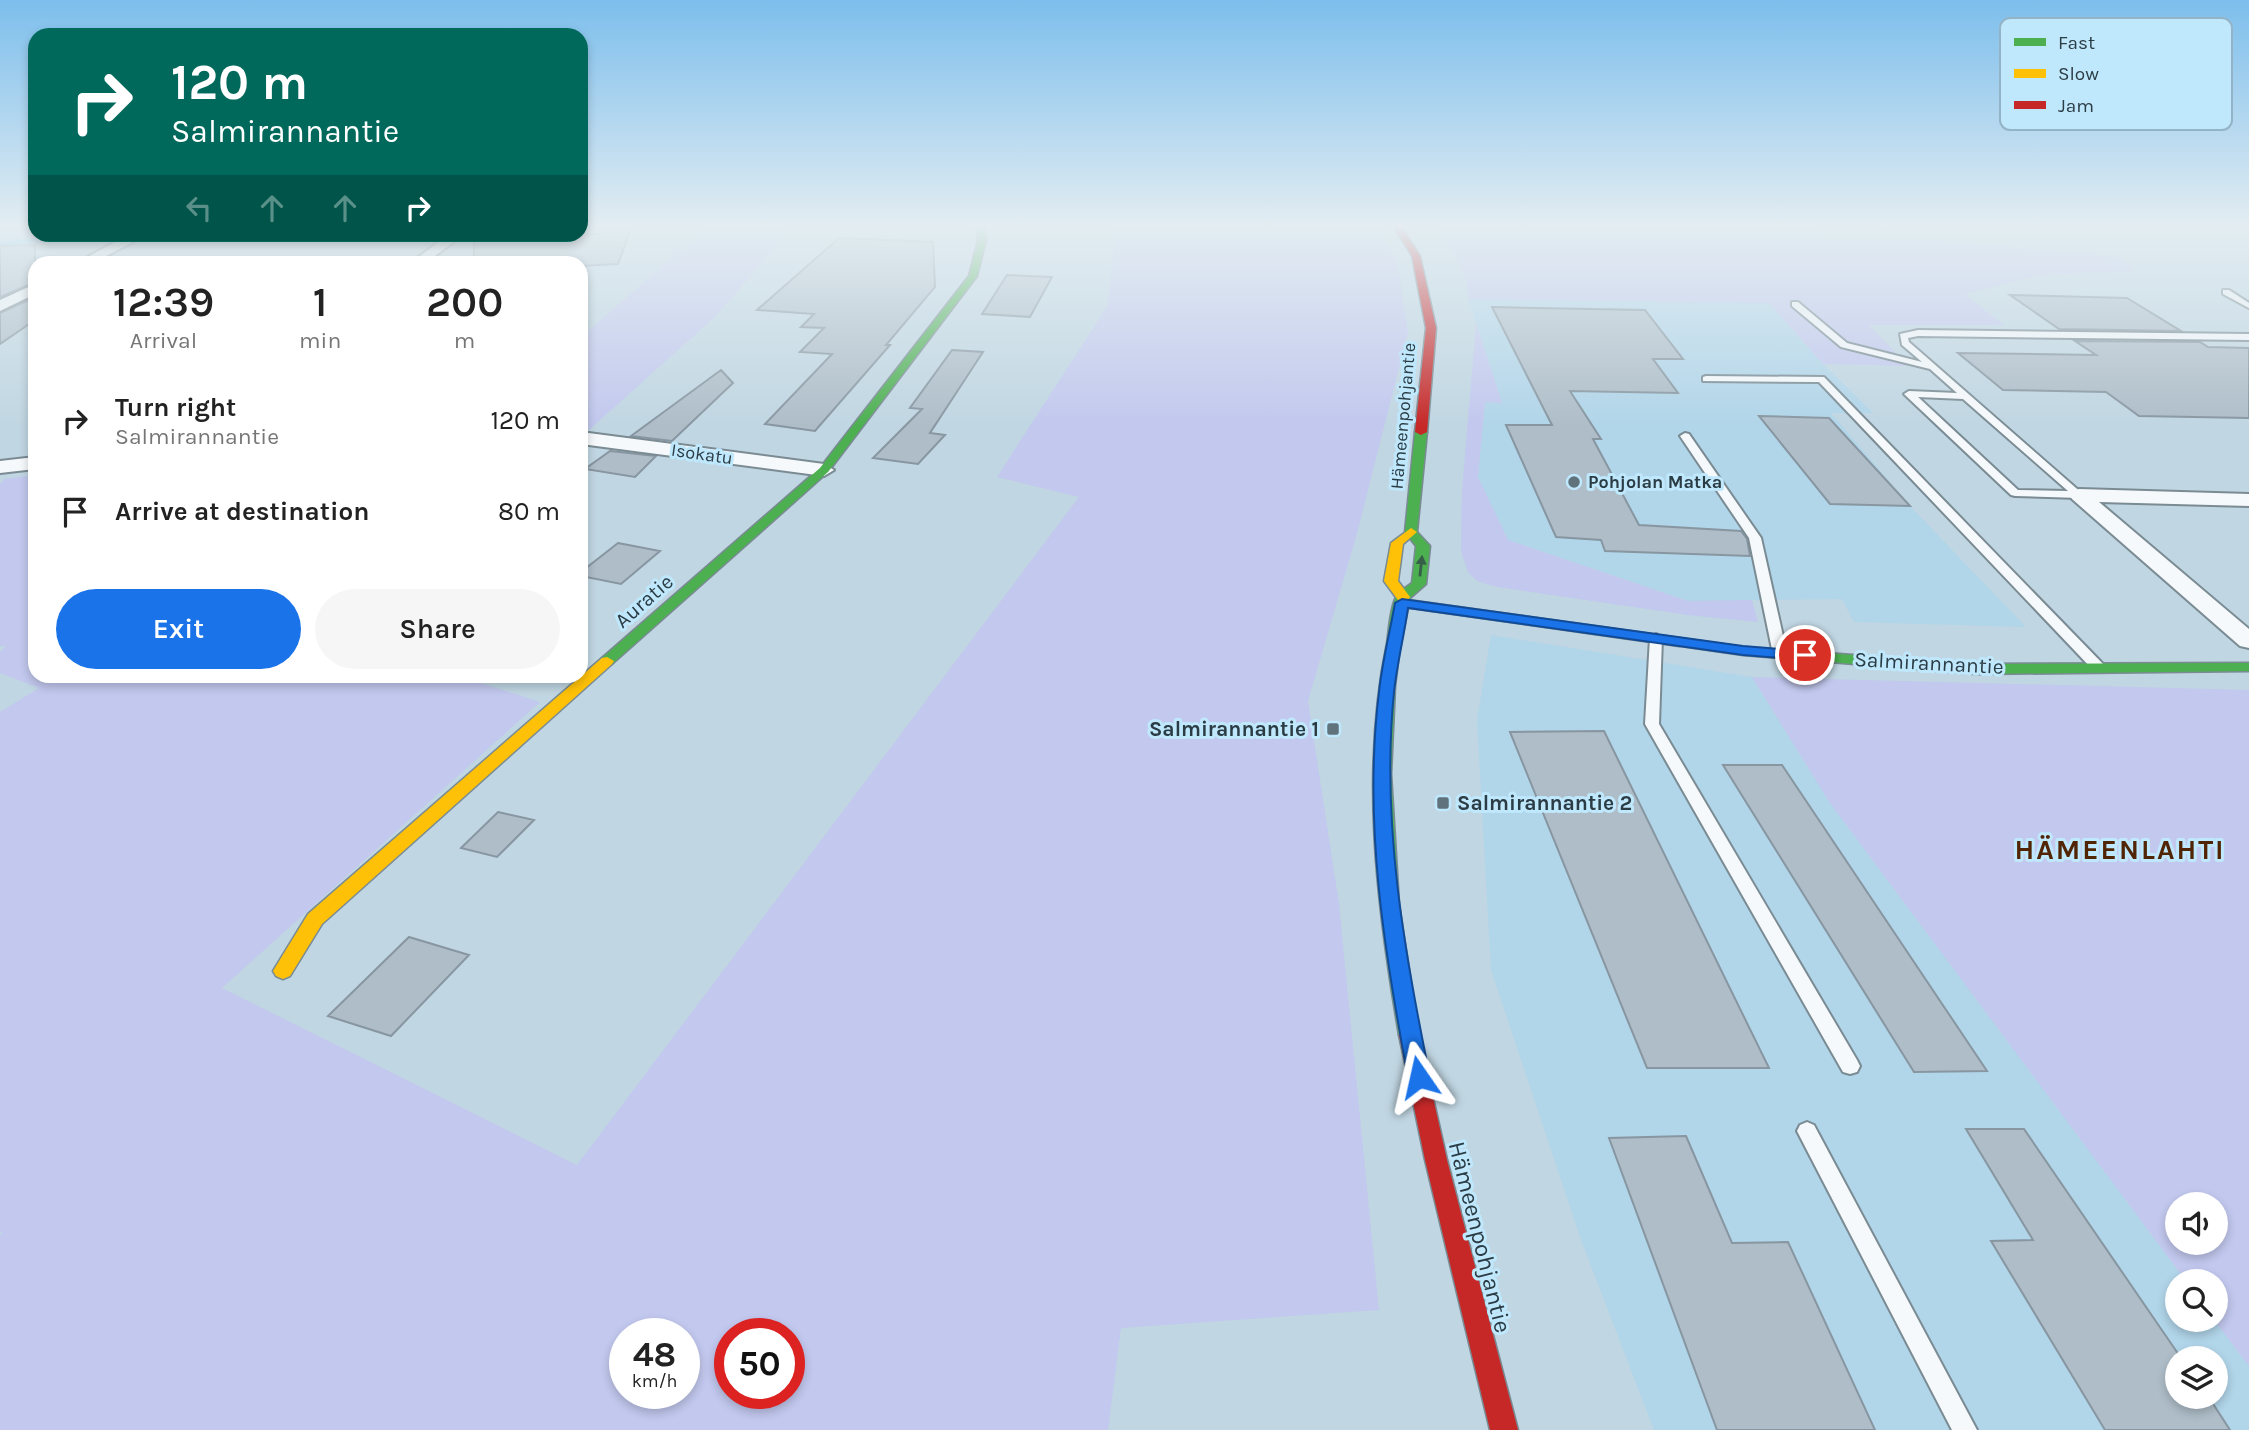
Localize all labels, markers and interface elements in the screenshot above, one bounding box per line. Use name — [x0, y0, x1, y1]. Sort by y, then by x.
legend — [2000, 18, 2232, 130]
text: Fast — [2058, 32, 2095, 54]
text: 120 m — [171, 54, 308, 111]
icon: right — [56, 56, 147, 147]
text: Slow — [2058, 63, 2099, 85]
text: Jam — [2058, 95, 2094, 117]
text: Salmirannantie — [171, 113, 399, 150]
icon: left — [180, 189, 218, 227]
icon: ahead — [253, 189, 291, 227]
icon: ahead — [326, 189, 364, 227]
icon: right — [399, 189, 437, 227]
text: 12:39 — [113, 277, 214, 327]
text: 1 — [313, 277, 327, 327]
text: 200 — [426, 277, 503, 327]
text: Arrival — [130, 327, 197, 354]
text: min — [299, 327, 341, 354]
text: m — [454, 327, 475, 354]
street label: Hämeenpohjantie — [1386, 342, 1420, 490]
text: Turn right — [115, 392, 236, 423]
icon: right — [56, 402, 94, 440]
text: 120 m — [490, 405, 560, 436]
text: Salmirannantie — [115, 423, 279, 450]
street label: Isokatu — [670, 439, 734, 469]
place label: Pohjolan Matka — [1588, 471, 1722, 493]
marker: Pohjolan Matka — [1566, 474, 1582, 490]
icon: arrive — [56, 493, 94, 531]
text: Arrive at destination — [115, 496, 369, 527]
text: 80 m — [498, 496, 560, 527]
one-way arrow — [1416, 555, 1427, 577]
street label: Auratie — [610, 569, 678, 633]
button: Exit — [56, 589, 301, 669]
button: Share — [315, 589, 560, 669]
pin — [1775, 625, 1835, 685]
icon: arrive — [1786, 636, 1824, 674]
street label: Salmirannantie — [1854, 647, 2004, 679]
place label: Salmirannantie 1 — [1149, 717, 1319, 741]
marker: Salmirannantie 1 — [1325, 721, 1341, 737]
place label: Salmirannantie 2 — [1457, 791, 1632, 815]
marker: Salmirannantie 2 — [1435, 795, 1451, 811]
district label: HÄMEENLAHTI — [2014, 833, 2226, 866]
position arrow — [1382, 1040, 1456, 1114]
street label: Hämeenpohjantie — [1443, 1138, 1517, 1336]
map controls — [2165, 1192, 2228, 1409]
button: sound — [2165, 1192, 2228, 1255]
button: search — [2165, 1269, 2228, 1332]
speed limit sign: 50 — [714, 1318, 805, 1409]
text: 48 — [633, 1334, 676, 1375]
button: layers — [2165, 1346, 2228, 1409]
text: km/h — [632, 1370, 677, 1392]

